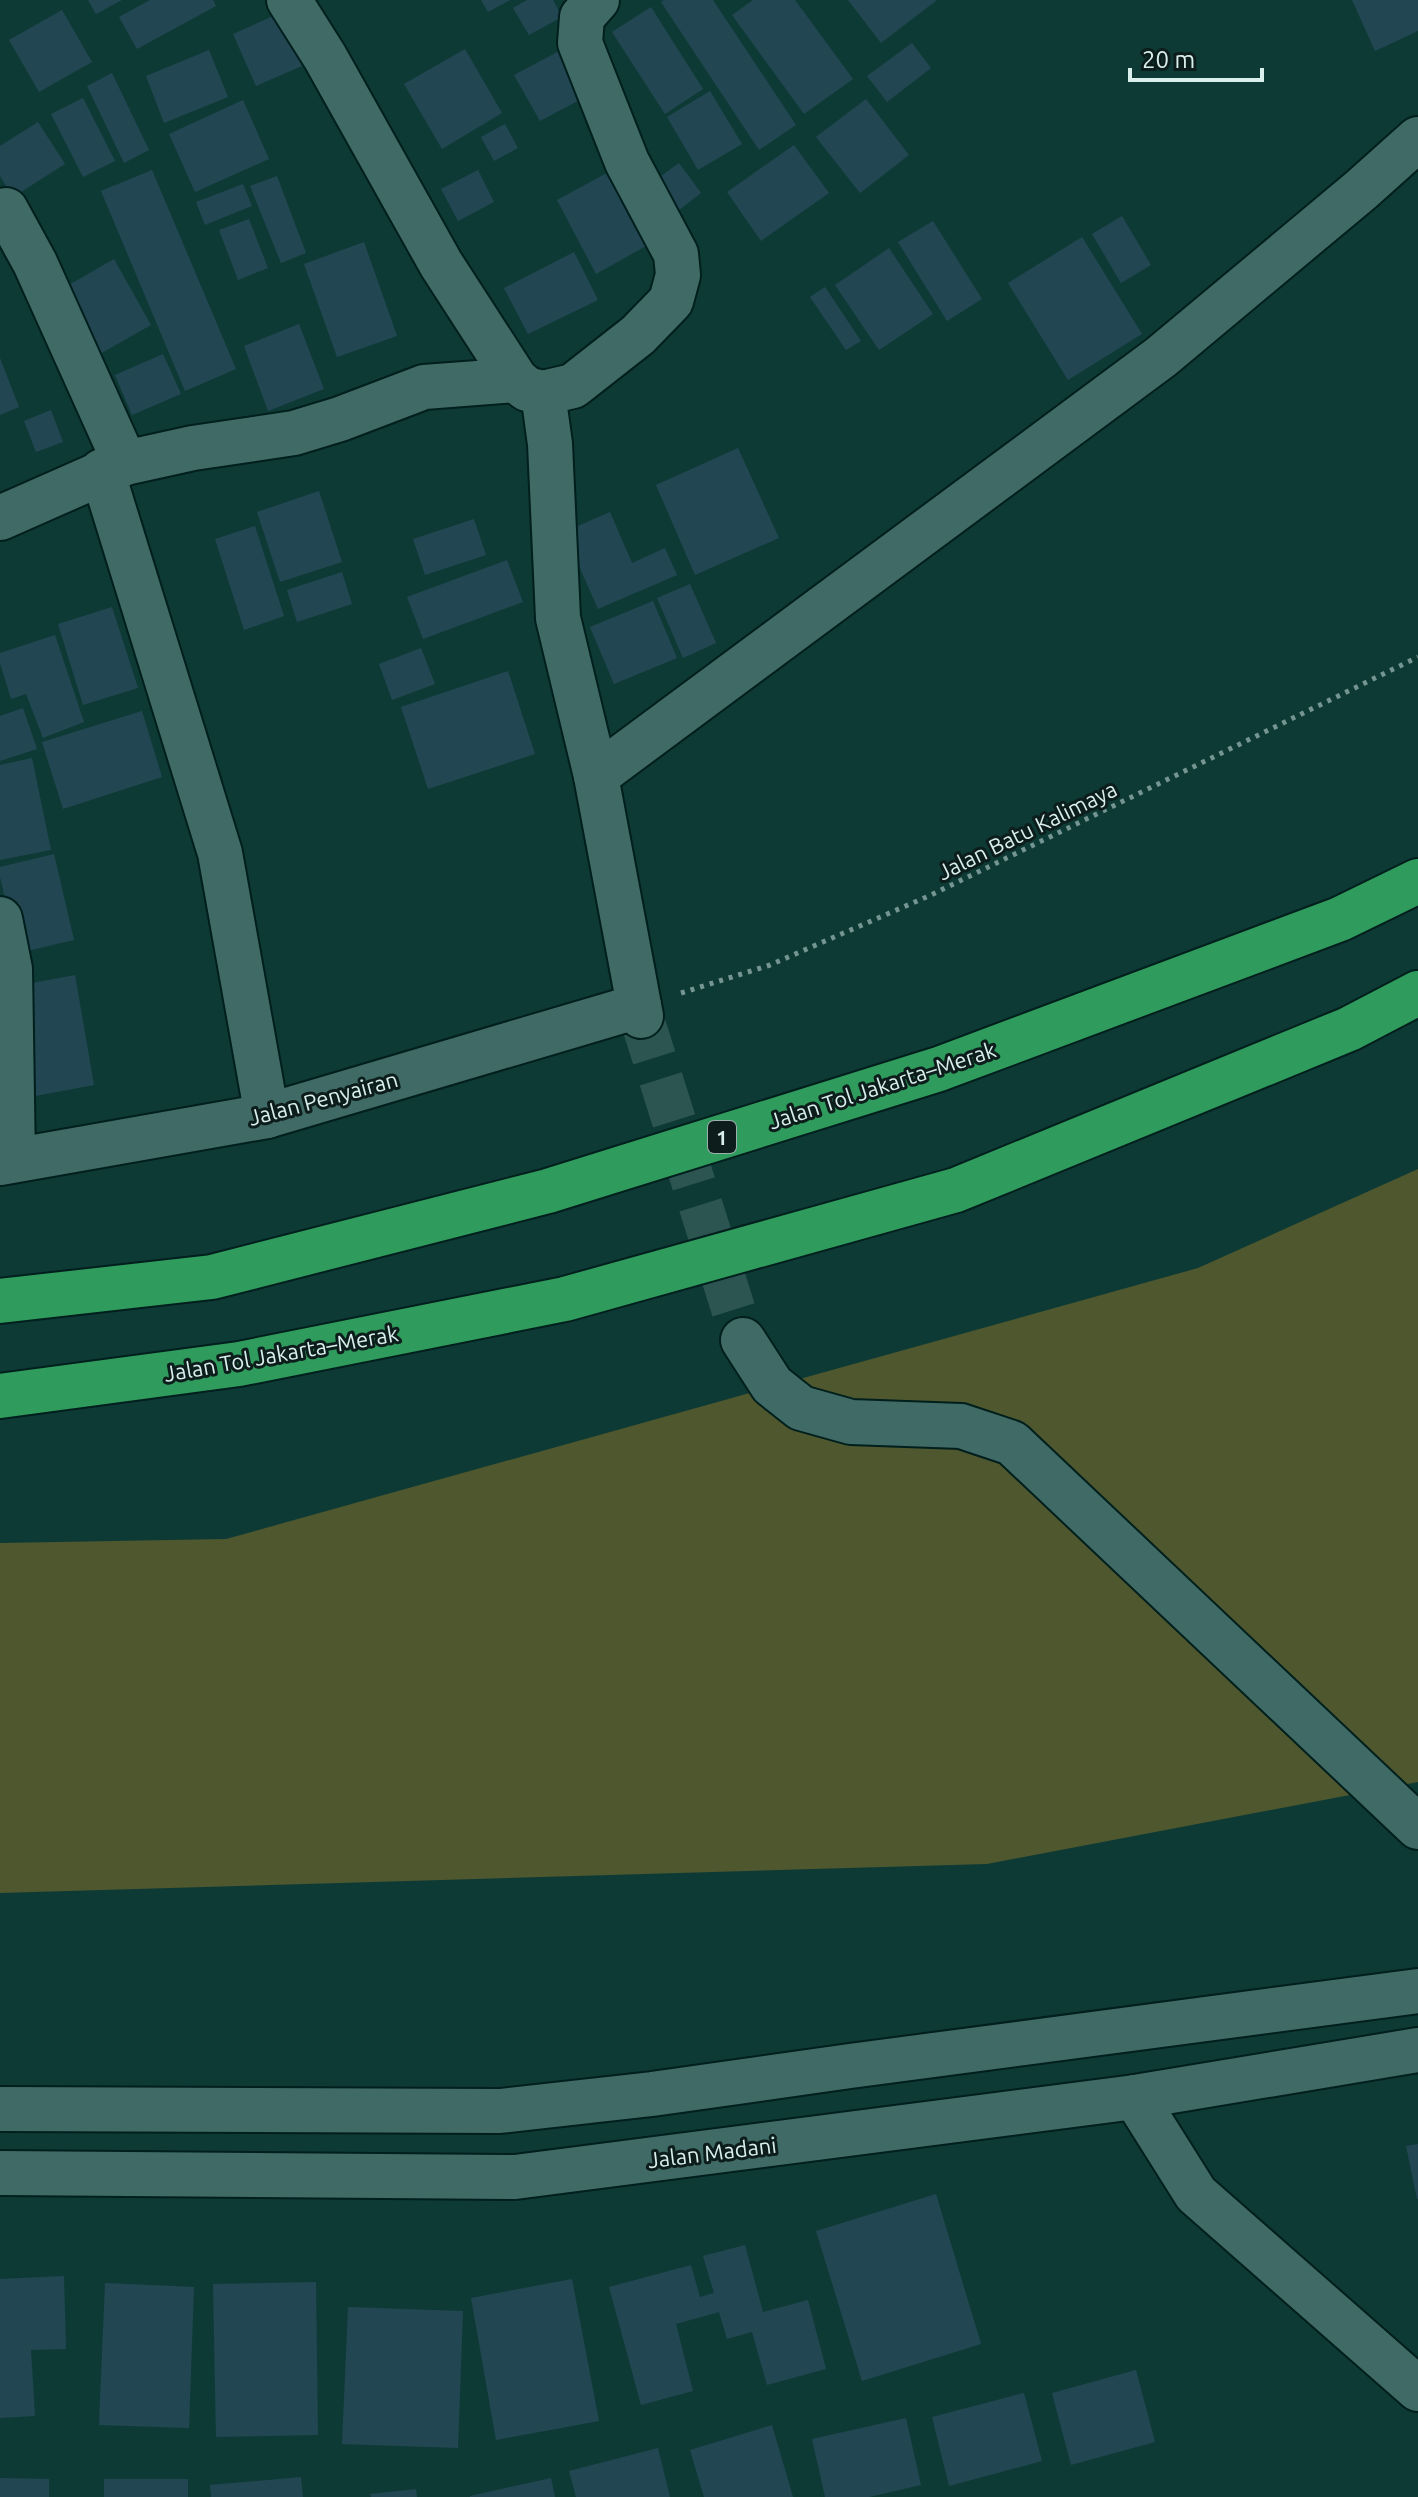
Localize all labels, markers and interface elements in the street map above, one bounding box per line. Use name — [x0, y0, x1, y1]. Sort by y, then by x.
scale bar — [1130, 32, 1262, 82]
text: 20 m — [1142, 46, 1195, 73]
street label: Jalan Batu Kalimaya — [933, 776, 1121, 884]
street label: Jalan Tol Jakarta–Merak — [765, 1036, 999, 1134]
street label: Jalan Penyairan — [246, 1066, 400, 1130]
road number: 1 — [708, 1121, 736, 1153]
street label: Jalan Tol Jakarta–Merak — [162, 1320, 400, 1386]
street label: Jalan Madani — [646, 2132, 778, 2172]

